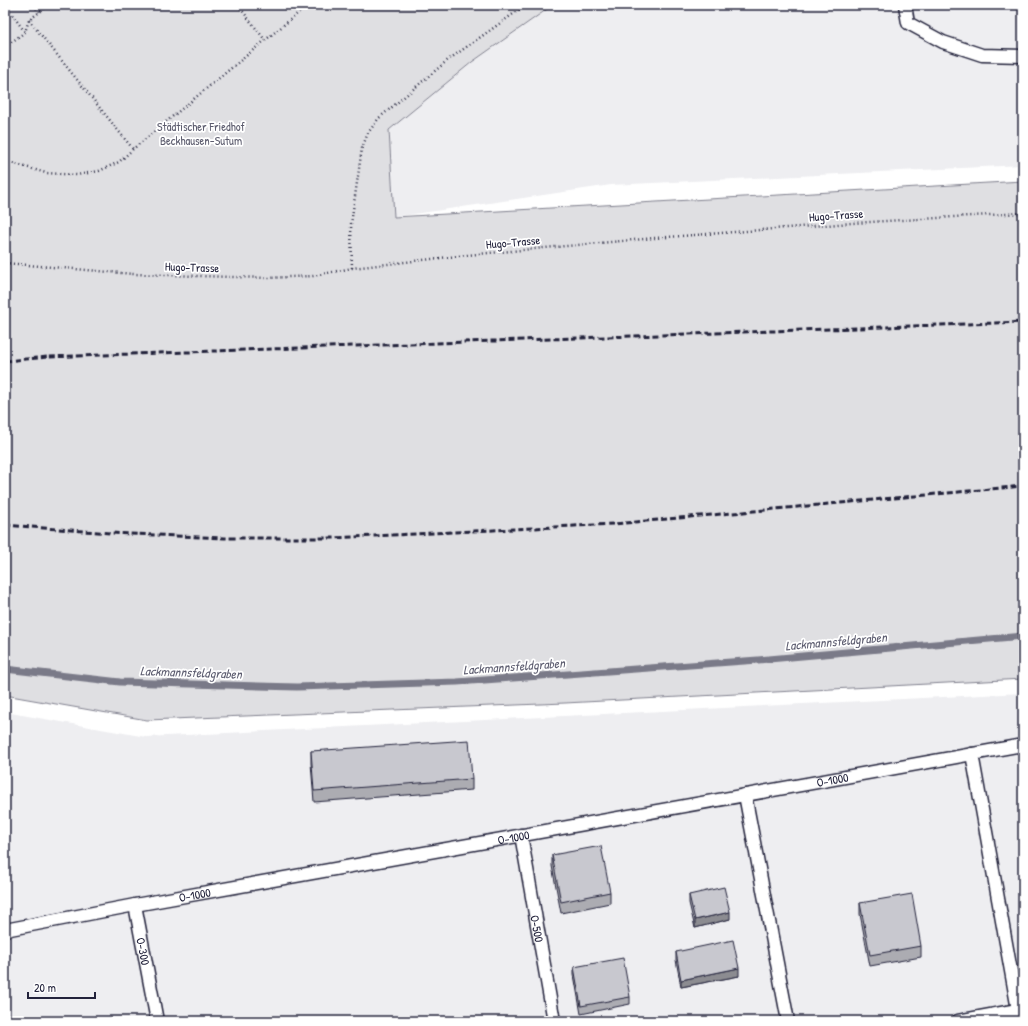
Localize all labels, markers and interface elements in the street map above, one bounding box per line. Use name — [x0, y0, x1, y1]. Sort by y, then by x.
park label: Städtischer Friedhof Beckhausen-Sutum — [157, 118, 246, 149]
street label: Hugo-Trasse — [808, 205, 864, 225]
street label: Hugo-Trasse — [485, 231, 541, 253]
street label: Hugo-Trasse — [165, 258, 220, 276]
water label: Lackmannsfeldgraben — [785, 628, 889, 655]
water label: Lackmannsfeldgraben — [463, 653, 567, 680]
water label: Lackmannsfeldgraben — [140, 661, 243, 684]
street label: O-1000 — [815, 768, 850, 791]
street label: O-1000 — [496, 826, 531, 848]
street label: O-1000 — [177, 883, 212, 905]
street label: O-500 — [527, 914, 548, 944]
street label: O-300 — [133, 936, 155, 966]
scale bar — [28, 974, 95, 1000]
text: 20 m — [34, 979, 56, 996]

